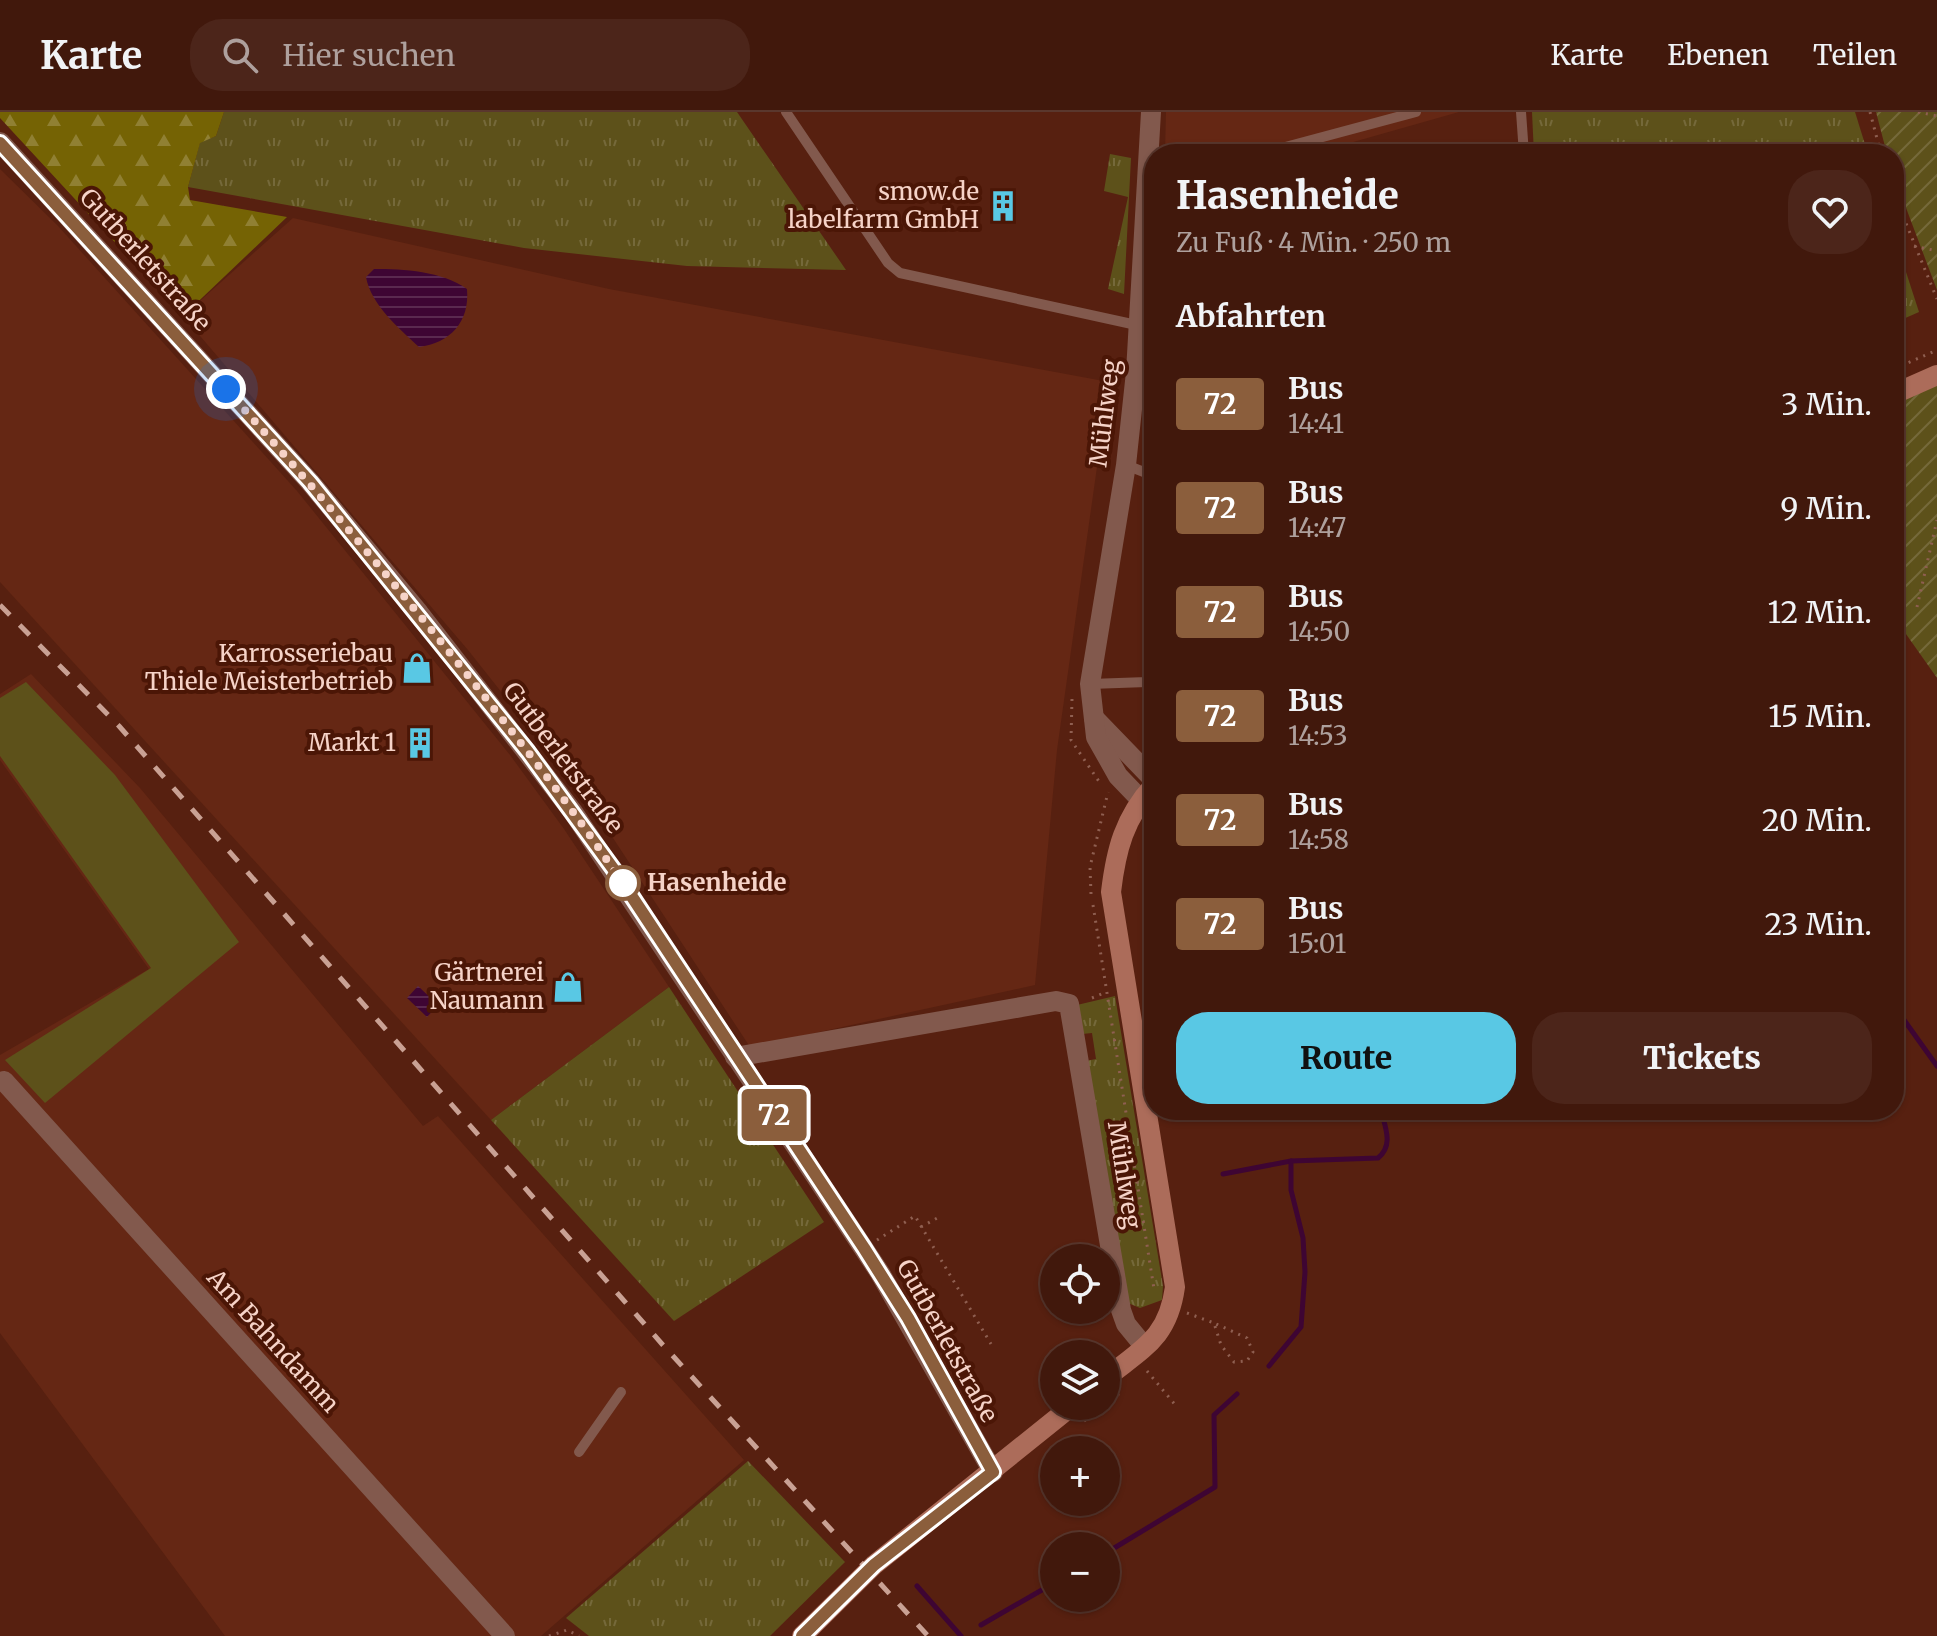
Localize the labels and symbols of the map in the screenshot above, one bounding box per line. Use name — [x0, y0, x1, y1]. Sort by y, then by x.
place label: smow.de labelfarm GmbH — [788, 176, 979, 235]
street label: Gutberletstraße — [73, 182, 218, 338]
building icon: smow.de labelfarm GmbH — [986, 189, 1020, 223]
street label: Mühlweg — [1083, 357, 1127, 469]
your location — [206, 369, 246, 409]
place label: Karrosseriebau Thiele Meisterbetrieb — [145, 638, 393, 697]
shop icon: Karrosseriebau Thiele Meisterbetrieb — [400, 651, 434, 685]
street label: Gutberletstraße — [496, 676, 630, 840]
building icon: Markt 1 — [403, 726, 437, 760]
place label: Markt 1 — [308, 727, 396, 758]
marker: Hasenheide — [606, 866, 640, 900]
place label: Hasenheide — [647, 867, 786, 898]
place label: Gärtnerei Naumann — [430, 957, 544, 1016]
shop icon: Gärtnerei Naumann — [551, 970, 585, 1004]
line badge: 72 — [738, 1089, 810, 1141]
street label: Mühlweg — [1101, 1119, 1148, 1231]
street label: Gutberletstraße — [890, 1254, 1005, 1428]
street label: Am Bahndamm — [200, 1262, 346, 1419]

